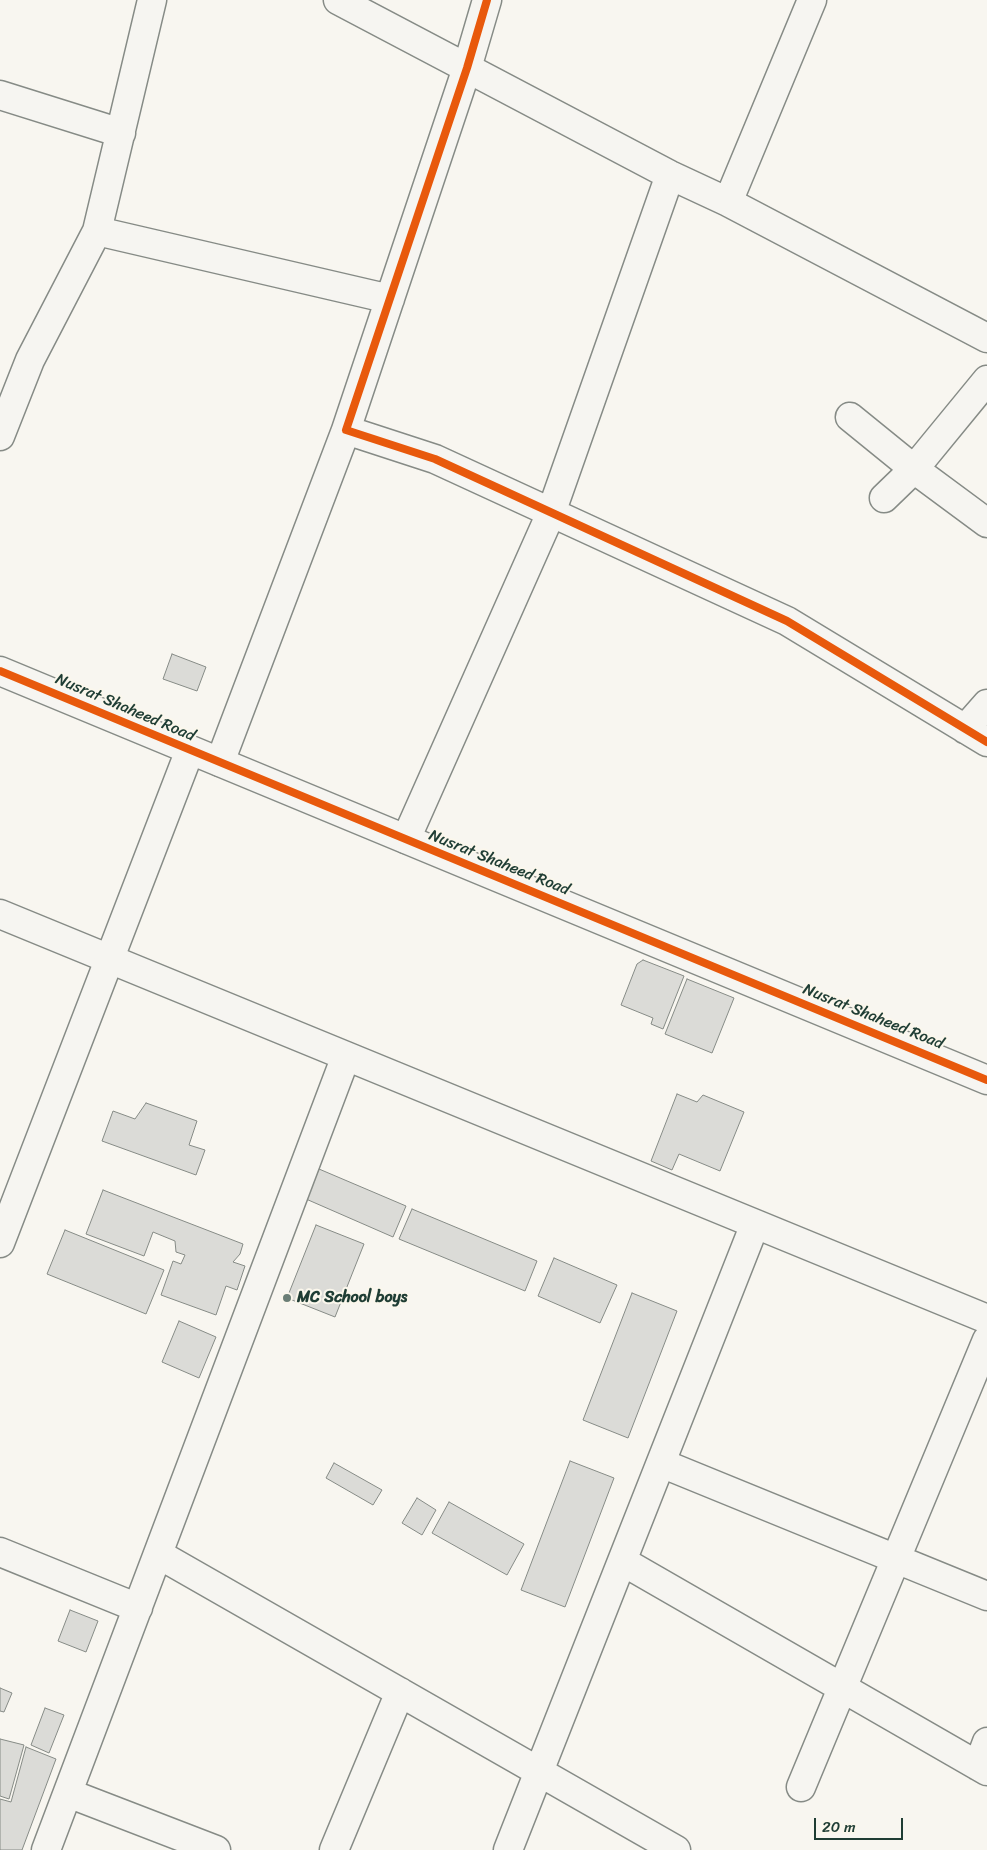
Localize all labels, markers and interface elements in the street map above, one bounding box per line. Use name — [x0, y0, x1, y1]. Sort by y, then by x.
street label: Nusrat Shaheed Road — [52, 670, 198, 746]
street label: Nusrat Shaheed Road — [426, 826, 572, 900]
street label: Nusrat Shaheed Road — [800, 980, 946, 1054]
place label: MC School boys — [297, 1288, 407, 1308]
marker: MC School boys — [281, 1292, 293, 1304]
scale bar — [817, 1808, 906, 1840]
text: 20 m — [822, 1814, 856, 1840]

